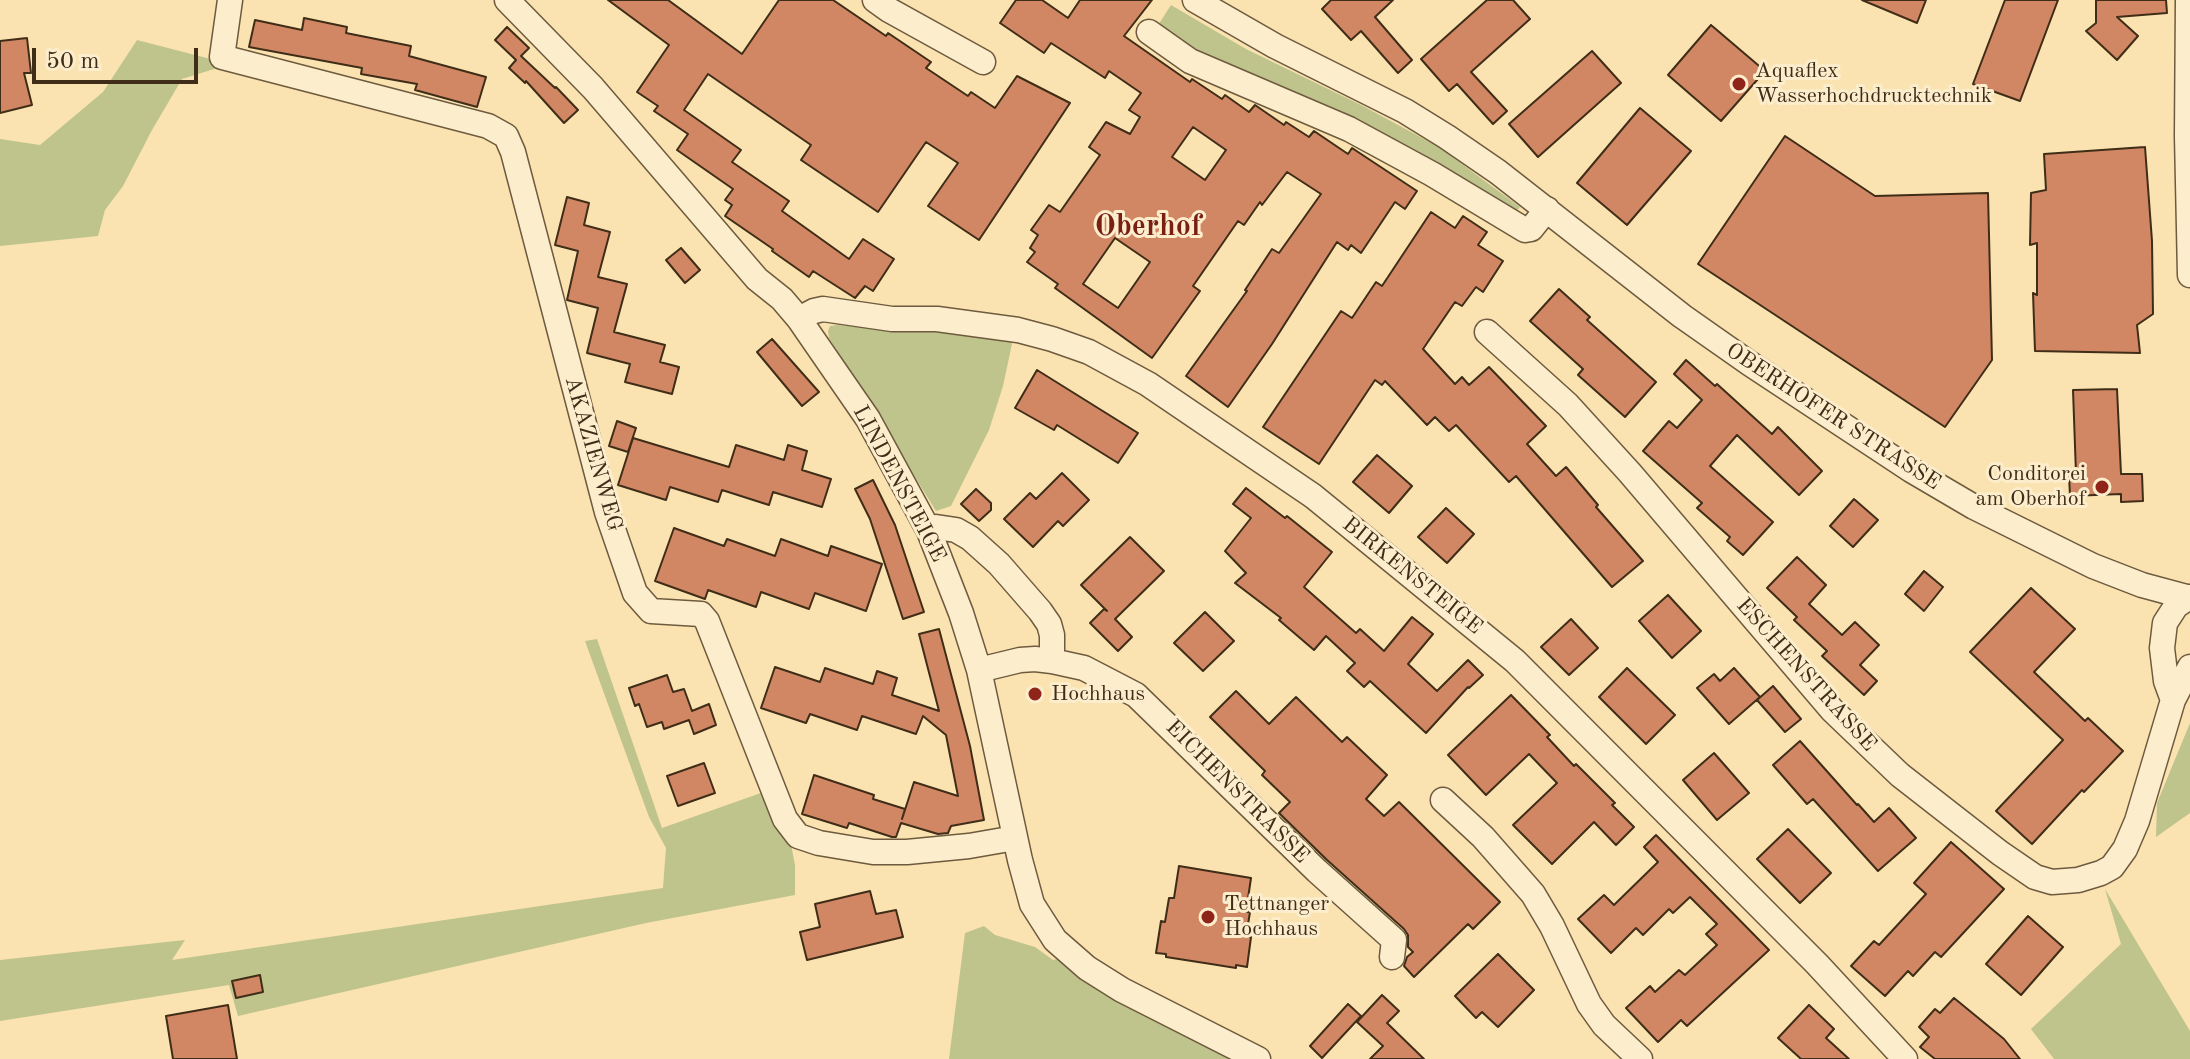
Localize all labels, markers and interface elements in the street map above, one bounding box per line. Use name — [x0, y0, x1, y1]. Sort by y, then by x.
scale bar — [36, 32, 202, 82]
text: 50 m — [46, 50, 100, 74]
place label: Aquaflex Wasserhochdrucktechnik — [1755, 58, 1992, 110]
marker: Aquaflex Wasserhochdrucktechnik — [1730, 75, 1748, 93]
district label: Oberhof — [1095, 209, 1201, 245]
street label: OBERHOFER STRASSE — [1721, 338, 1945, 496]
street label: AKAZIENWEG — [558, 374, 628, 534]
street label: LINDENSTEIGE — [847, 401, 951, 567]
place label: Conditorei am Oberhof — [1976, 461, 2086, 512]
marker: Conditorei am Oberhof — [2093, 478, 2111, 496]
street label: BIRKENSTEIGE — [1337, 511, 1487, 641]
street label: ESCHENSTRASSE — [1730, 593, 1882, 757]
place label: Hochhaus — [1051, 681, 1145, 707]
marker: Hochhaus — [1026, 685, 1044, 703]
street label: EICHENSTRASSE — [1160, 715, 1314, 869]
place label: Tettnanger Hochhaus — [1224, 891, 1329, 942]
marker: Tettnanger Hochhaus — [1199, 908, 1217, 926]

